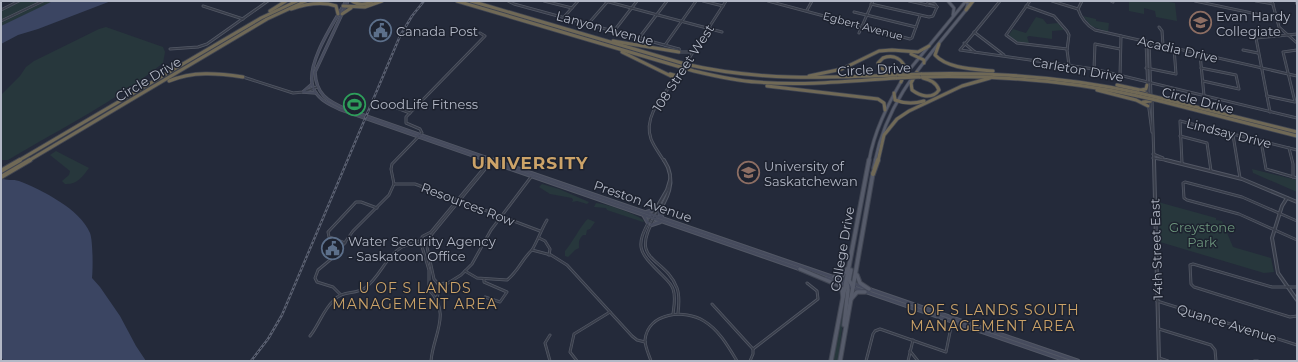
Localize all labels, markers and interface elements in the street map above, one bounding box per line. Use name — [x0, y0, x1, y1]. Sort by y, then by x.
street label: Lanyon Avenue — [555, 7, 656, 49]
place label: Evan Hardy Collegiate — [1216, 8, 1291, 39]
street label: Egbert Avenue — [821, 9, 905, 44]
school or university icon: Evan Hardy Collegiate — [1188, 10, 1214, 36]
public building icon: Canada Post — [368, 18, 394, 44]
street label: 108 Street West — [649, 21, 717, 115]
place label: Canada Post — [396, 23, 478, 39]
street label: Acadia Drive — [1136, 32, 1220, 66]
street label: Circle Drive — [112, 53, 184, 105]
street label: Carleton Drive — [1031, 53, 1125, 85]
street label: Circle Drive — [837, 59, 911, 79]
street label: Circle Drive — [1160, 83, 1236, 117]
sports icon: GoodLife Fitness — [341, 91, 367, 117]
place label: GoodLife Fitness — [370, 96, 478, 112]
street label: Lindsay Drive — [1185, 115, 1273, 151]
district label: UNIVERSITY — [472, 153, 588, 173]
place label: University of Saskatchewan — [764, 158, 858, 189]
school or university icon: University of Saskatchewan — [735, 160, 761, 186]
street label: Preston Avenue — [592, 177, 694, 225]
street label: Resources Row — [419, 179, 518, 229]
street label: 14th Street East — [1146, 198, 1166, 300]
street label: College Drive — [827, 205, 857, 293]
park label: Greystone Park — [1169, 219, 1235, 250]
place label: Water Security Agency - Saskatoon Office — [348, 233, 497, 264]
public building icon: Water Security Agency - Saskatoon Office — [319, 235, 345, 261]
district label: U OF S LANDS MANAGEMENT AREA — [332, 279, 498, 313]
street label: Quance Avenue — [1175, 300, 1279, 346]
district label: U OF S LANDS SOUTH MANAGEMENT AREA — [906, 301, 1080, 335]

